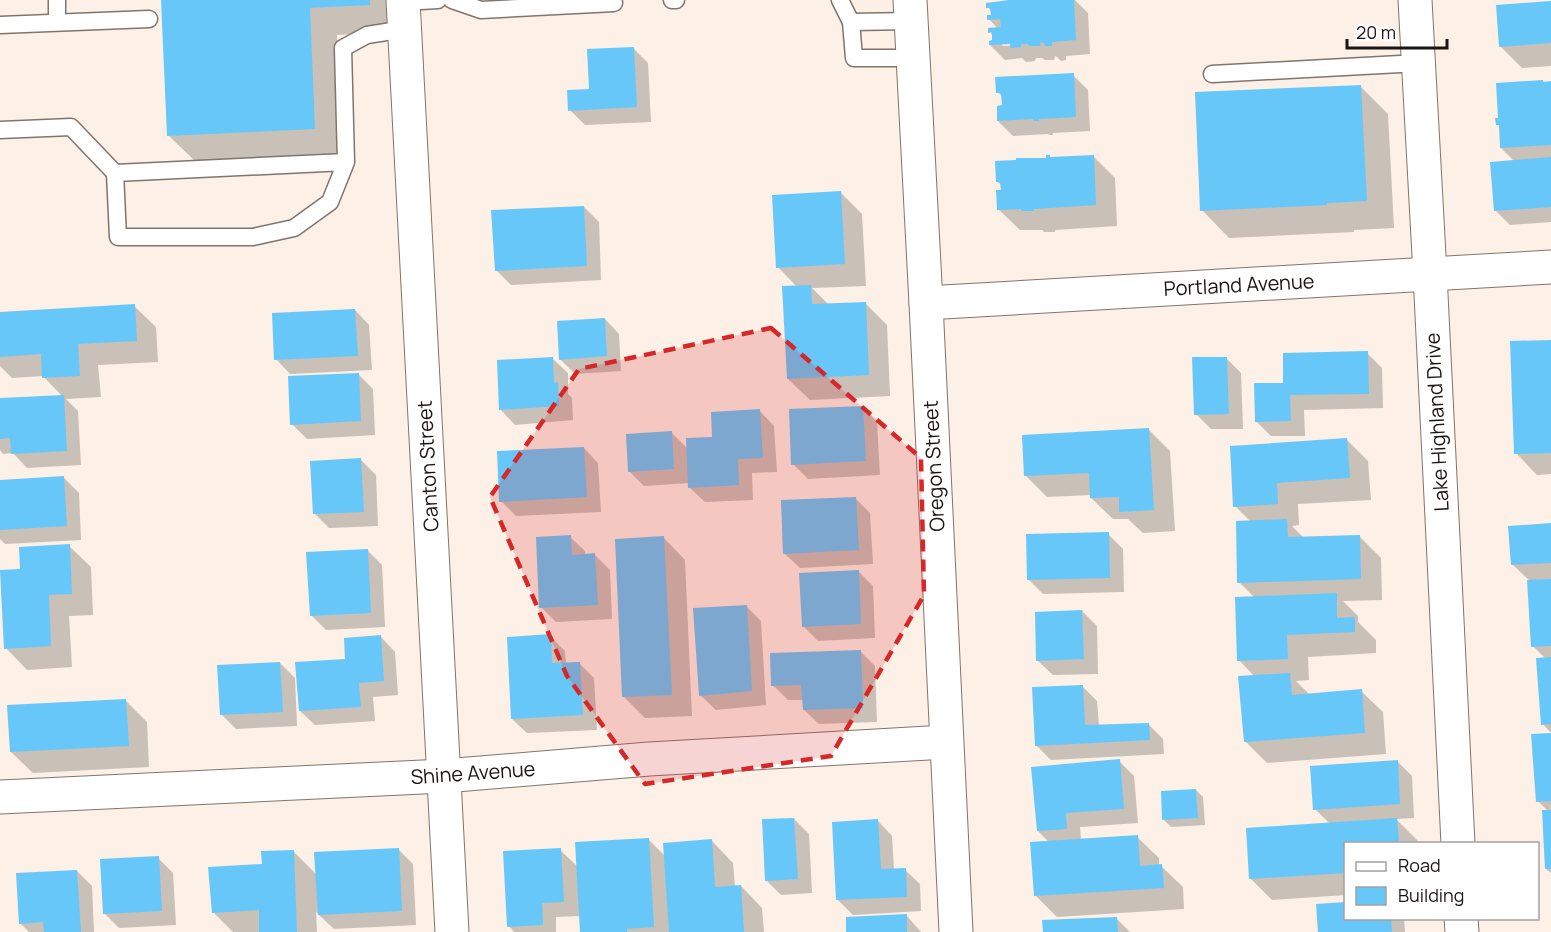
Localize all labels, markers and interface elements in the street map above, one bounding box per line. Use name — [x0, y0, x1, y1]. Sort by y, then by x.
scale bar — [1347, 12, 1448, 50]
text: 20 m — [1356, 20, 1396, 44]
street label: Portland Avenue — [1163, 267, 1315, 302]
street label: Lake Highland Drive — [1418, 332, 1455, 512]
street label: Canton Street — [411, 400, 444, 532]
street label: Oregon Street — [917, 400, 950, 532]
street label: Shine Avenue — [410, 755, 536, 790]
legend — [1344, 842, 1539, 920]
text: Road — [1398, 853, 1441, 877]
text: Building — [1398, 883, 1464, 907]

